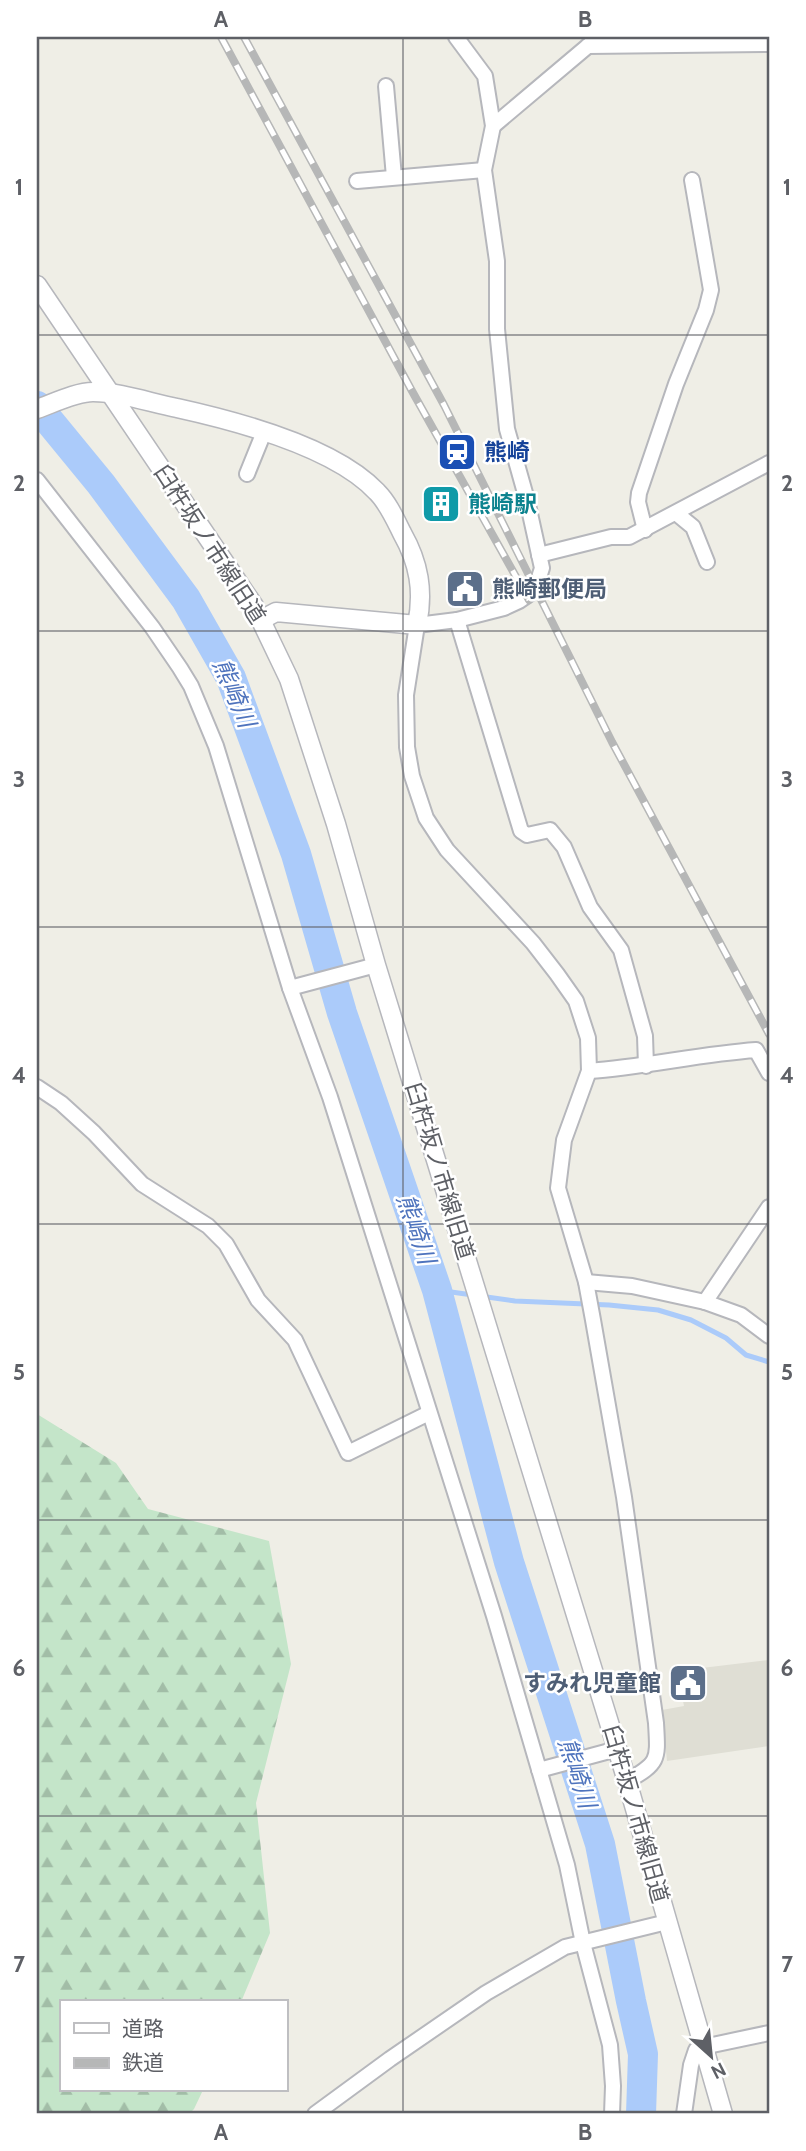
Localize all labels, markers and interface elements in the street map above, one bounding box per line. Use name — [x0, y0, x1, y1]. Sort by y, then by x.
text: A — [214, 5, 229, 33]
text: B — [578, 5, 592, 33]
text: 1 — [15, 173, 23, 201]
text: 1 — [783, 173, 791, 201]
station icon: 熊崎 — [436, 431, 478, 473]
place label: 熊崎 — [484, 438, 530, 466]
street label: 臼杵坂ノ市線旧道 — [148, 459, 272, 629]
text: 2 — [13, 469, 25, 497]
text: 2 — [781, 469, 793, 497]
building icon: 熊崎駅 — [420, 483, 462, 525]
place label: 熊崎駅 — [468, 490, 537, 518]
public building icon: 熊崎郵便局 — [444, 568, 486, 610]
place label: 熊崎郵便局 — [492, 575, 607, 603]
water label: 熊崎川 — [207, 654, 263, 734]
text: 3 — [13, 765, 25, 793]
text: 3 — [781, 765, 793, 793]
text: 4 — [12, 1061, 26, 1089]
text: 4 — [780, 1061, 794, 1089]
street label: 臼杵坂ノ市線旧道 — [400, 1079, 480, 1263]
water label: 熊崎川 — [391, 1190, 443, 1270]
text: 5 — [13, 1358, 25, 1386]
text: 5 — [781, 1358, 793, 1386]
text: 6 — [13, 1654, 25, 1682]
text: 6 — [781, 1654, 793, 1682]
public building icon: すみれ児童館 — [667, 1662, 709, 1704]
place label: すみれ児童館 — [523, 1669, 661, 1697]
street label: 臼杵坂ノ市線旧道 — [597, 1722, 675, 1906]
water label: 熊崎川 — [553, 1734, 603, 1814]
text: 7 — [13, 1950, 25, 1978]
text: 7 — [781, 1950, 793, 1978]
legend — [60, 2000, 287, 2092]
text: 道路 — [122, 2016, 164, 2041]
north arrow — [676, 2022, 746, 2092]
text: 鉄道 — [122, 2050, 164, 2075]
text: N — [707, 2057, 730, 2084]
text: A — [214, 2118, 229, 2146]
text: B — [578, 2118, 592, 2146]

